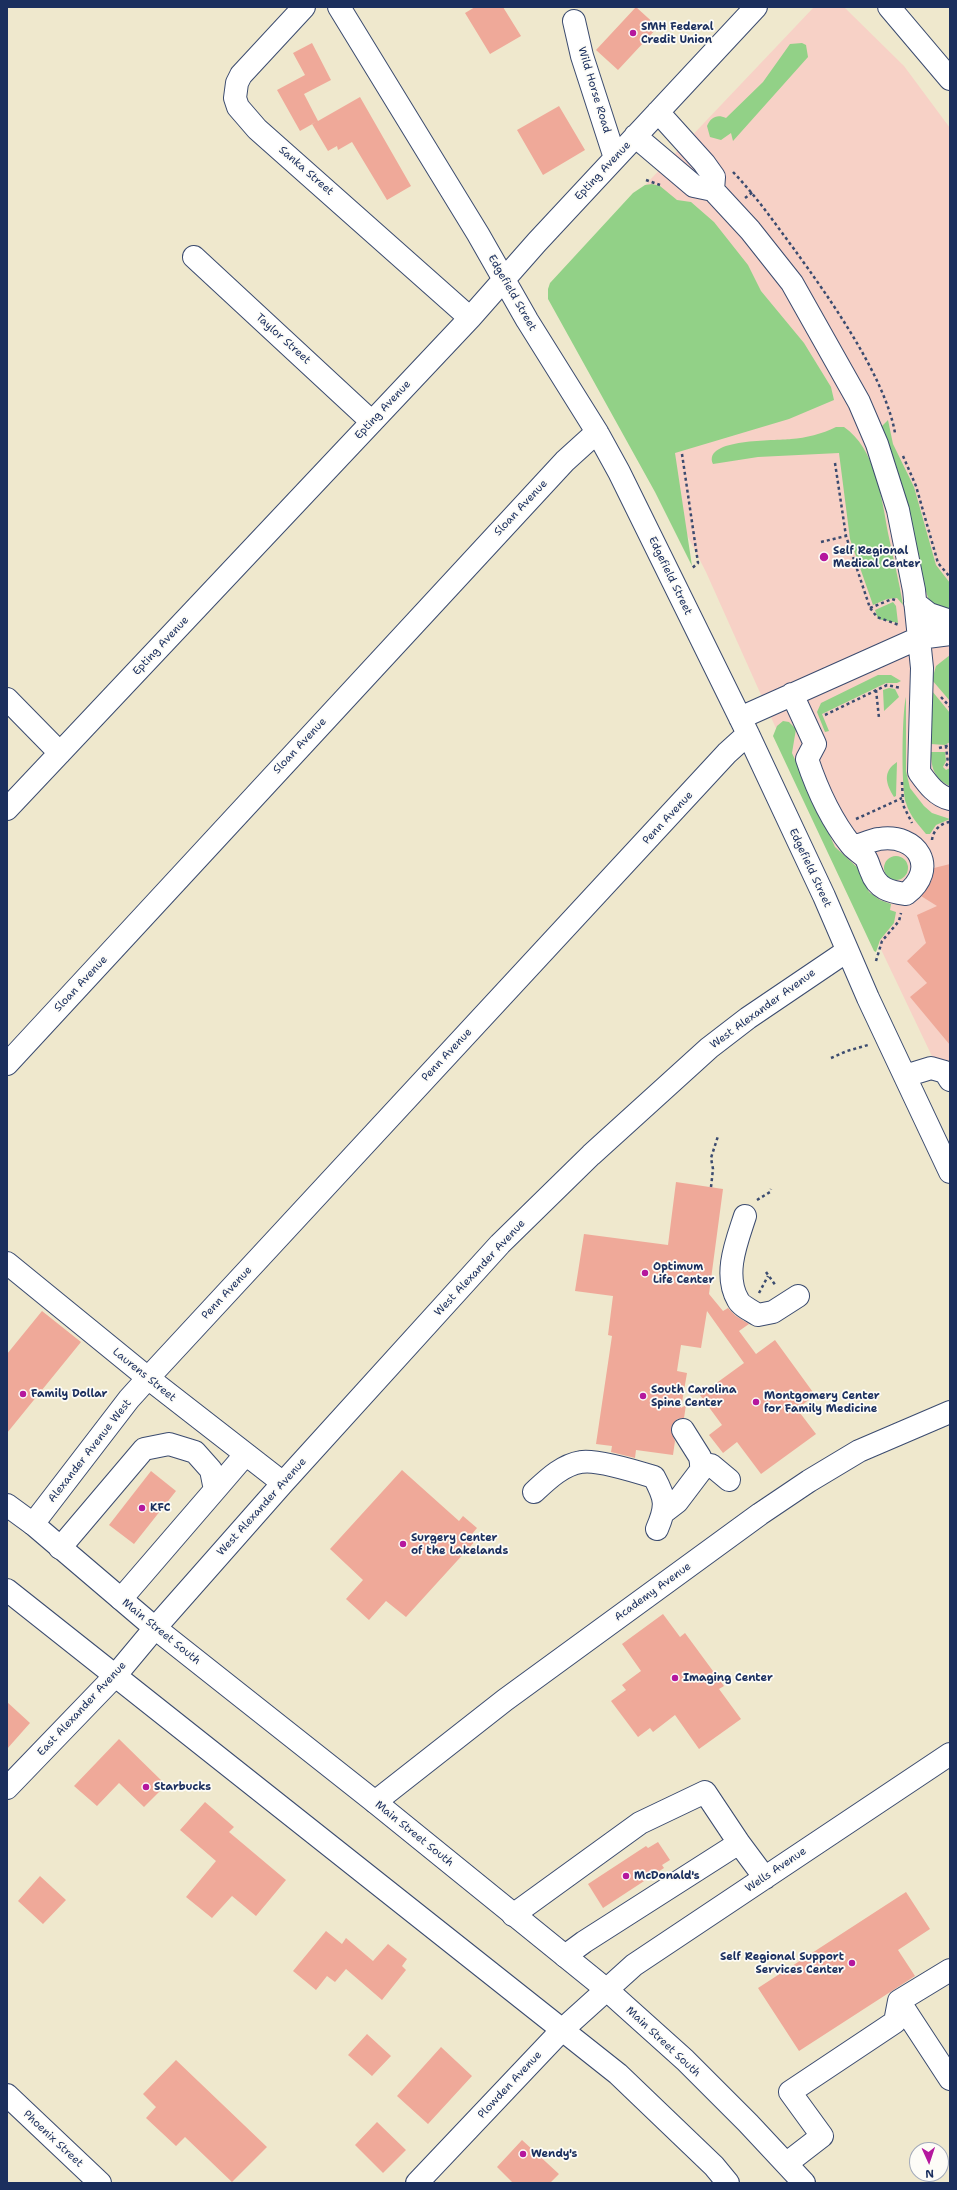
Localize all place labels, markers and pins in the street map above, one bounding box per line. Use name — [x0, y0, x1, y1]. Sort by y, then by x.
place label: SMH Federal Credit Union — [641, 20, 713, 46]
marker: SMH Federal Credit Union — [628, 28, 638, 38]
place label: Self Regional Medical Center — [833, 544, 920, 570]
marker: Self Regional Medical Center — [818, 551, 830, 563]
place label: Optimum Life Center — [653, 1260, 714, 1286]
marker: Optimum Life Center — [640, 1268, 650, 1278]
place label: South Carolina Spine Center — [651, 1383, 736, 1409]
place label: Family Dollar — [31, 1387, 108, 1401]
marker: Family Dollar — [18, 1389, 28, 1399]
place label: Montgomery Center for Family Medicine — [764, 1389, 880, 1415]
marker: South Carolina Spine Center — [638, 1391, 648, 1401]
marker: Montgomery Center for Family Medicine — [751, 1397, 761, 1407]
place label: KFC — [150, 1501, 171, 1515]
marker: KFC — [137, 1503, 147, 1513]
place label: Surgery Center of the Lakelands — [411, 1531, 508, 1557]
marker: Surgery Center of the Lakelands — [398, 1539, 408, 1549]
place label: Imaging Center — [683, 1671, 773, 1685]
marker: Imaging Center — [670, 1673, 680, 1683]
place label: Starbucks — [154, 1780, 211, 1794]
marker: Starbucks — [141, 1782, 151, 1792]
place label: McDonald's — [634, 1869, 700, 1883]
marker: McDonald's — [621, 1871, 631, 1881]
place label: Self Regional Support Services Center — [720, 1950, 844, 1976]
marker: Self Regional Support Services Center — [847, 1958, 857, 1968]
place label: Wendy's — [531, 2147, 577, 2161]
marker: Wendy's — [518, 2149, 528, 2159]

